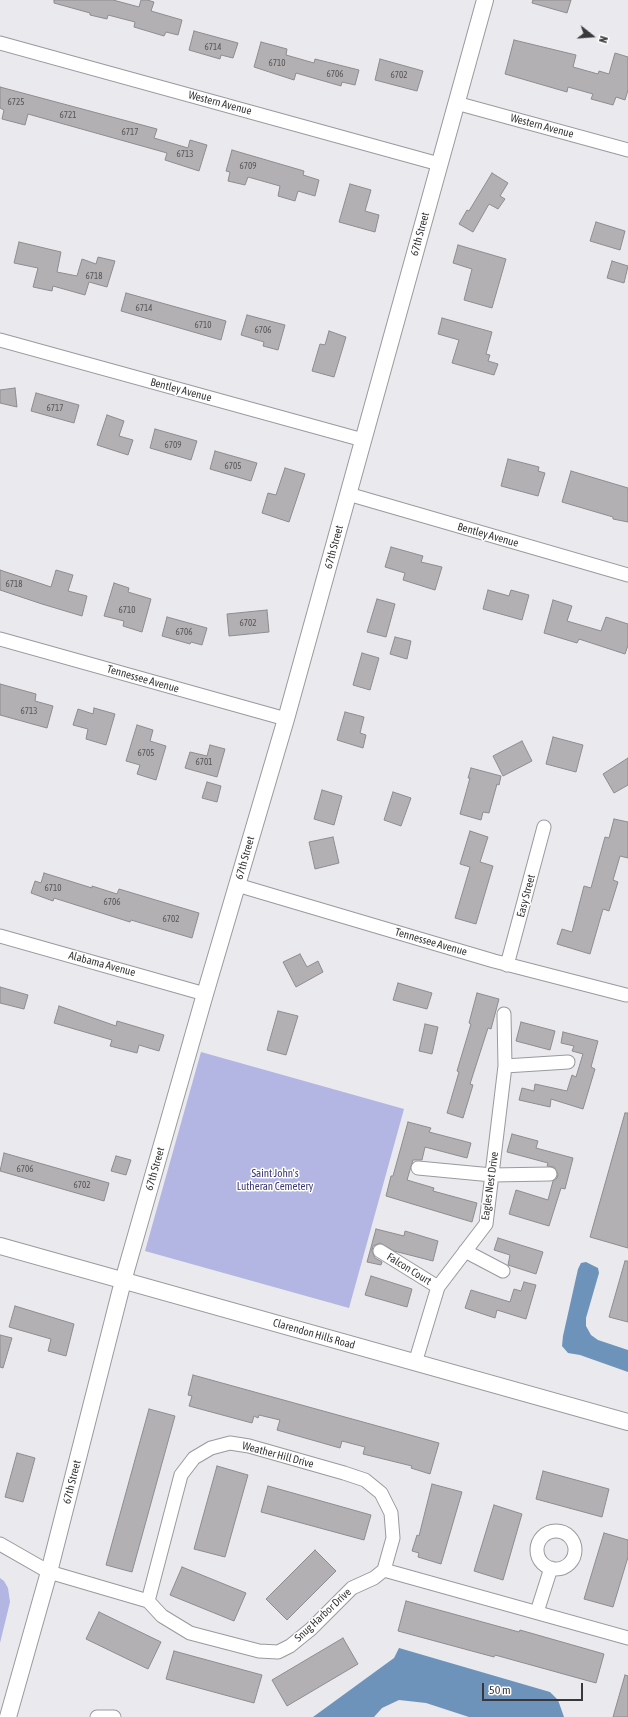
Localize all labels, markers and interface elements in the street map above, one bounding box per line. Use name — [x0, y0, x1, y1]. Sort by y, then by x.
north arrow — [572, 16, 612, 56]
text: N — [597, 35, 610, 44]
house number: 6714 — [205, 42, 221, 52]
house number: 6710 — [269, 58, 285, 68]
house number: 6706 — [327, 69, 343, 79]
house number: 6702 — [391, 70, 407, 80]
street label: Western Avenue — [187, 88, 253, 118]
house number: 6725 — [8, 97, 24, 107]
house number: 6721 — [60, 110, 76, 120]
street label: Western Avenue — [509, 111, 575, 141]
house number: 6717 — [122, 127, 138, 137]
house number: 6713 — [177, 149, 193, 159]
house number: 6709 — [240, 161, 256, 171]
street label: 67th Street — [408, 211, 432, 257]
house number: 6718 — [86, 271, 102, 281]
house number: 6714 — [136, 303, 152, 313]
house number: 6710 — [195, 320, 211, 330]
house number: 6706 — [255, 325, 271, 335]
street label: Bentley Avenue — [149, 375, 213, 405]
house number: 6717 — [47, 403, 63, 413]
house number: 6709 — [165, 440, 181, 450]
house number: 6705 — [225, 461, 241, 471]
street label: Bentley Avenue — [456, 520, 520, 550]
street label: 67th Street — [322, 524, 346, 570]
house number: 6718 — [6, 579, 22, 589]
house number: 6710 — [119, 605, 135, 615]
house number: 6702 — [240, 618, 256, 628]
house number: 6706 — [176, 627, 192, 637]
street label: Tennessee Avenue — [105, 662, 181, 696]
house number: 6713 — [21, 706, 37, 716]
house number: 6705 — [138, 748, 154, 758]
house number: 6701 — [196, 757, 212, 767]
street label: 67th Street — [233, 835, 257, 881]
street label: Easy Street — [514, 873, 538, 919]
house number: 6710 — [45, 883, 61, 893]
house number: 6706 — [104, 897, 120, 907]
house number: 6702 — [163, 914, 179, 924]
street label: Tennessee Avenue — [393, 925, 469, 959]
street label: Alabama Avenue — [67, 949, 137, 979]
street label: 67th Street — [143, 1146, 167, 1192]
street label: Eagles Nest Drive — [479, 1151, 501, 1221]
house number: 6706 — [17, 1164, 33, 1174]
park label: Saint John's Lutheran Cemetery — [237, 1167, 313, 1193]
house number: 6702 — [74, 1180, 90, 1190]
street label: Falcon Court — [384, 1250, 434, 1288]
street label: Clarendon Hills Road — [271, 1316, 357, 1352]
street label: Weather Hill Drive — [241, 1439, 315, 1471]
street label: 67th Street — [60, 1459, 84, 1505]
street label: Snug Harbor Drive — [292, 1585, 354, 1645]
scale bar — [484, 1675, 585, 1701]
text: 50 m — [489, 1683, 511, 1697]

